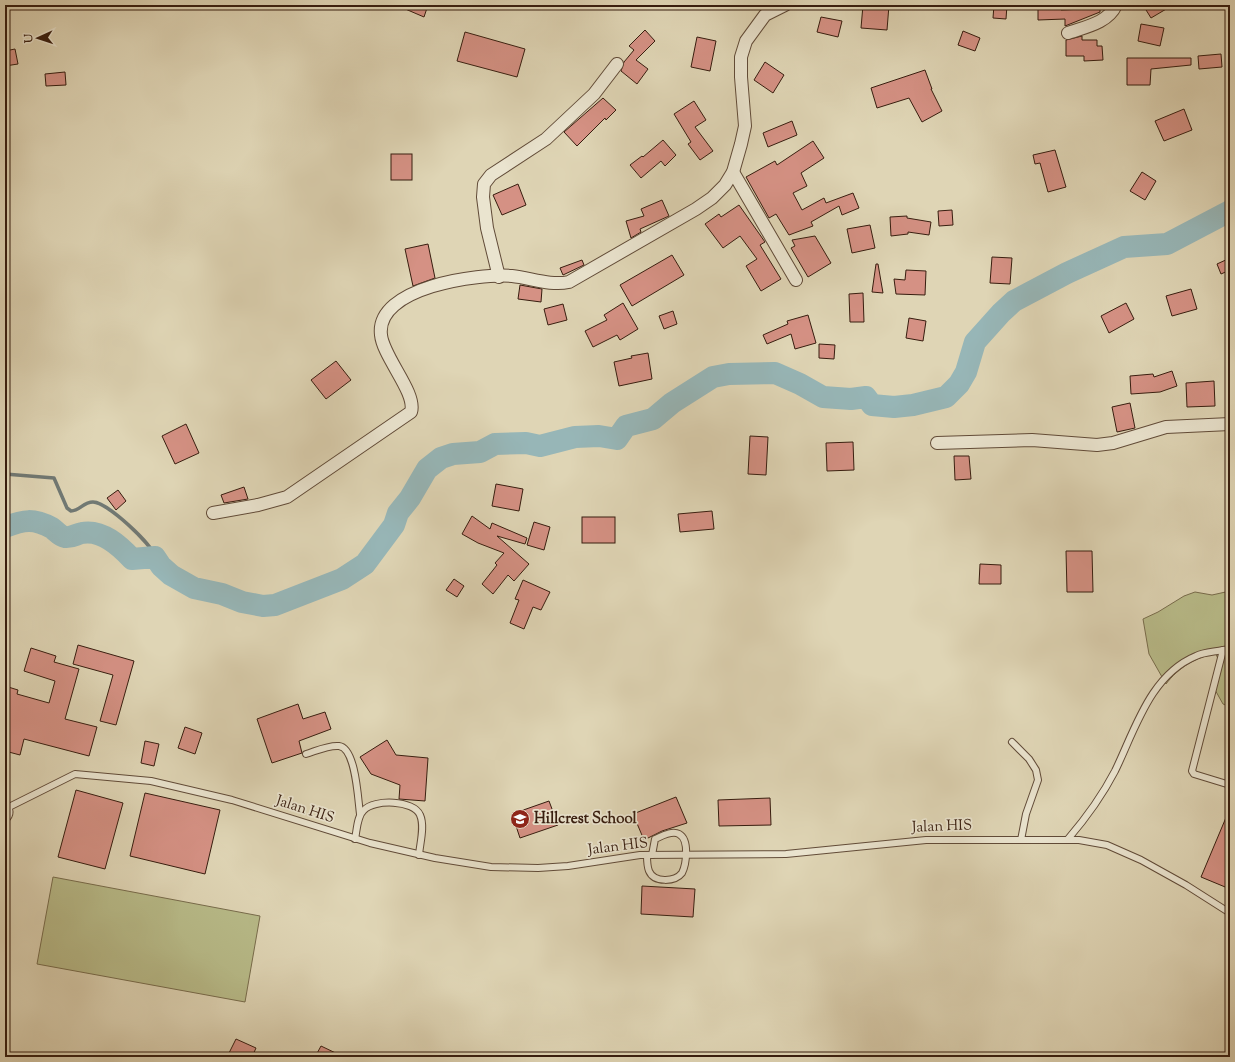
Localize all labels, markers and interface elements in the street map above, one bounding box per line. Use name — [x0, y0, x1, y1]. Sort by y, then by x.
north arrow — [18, 18, 58, 58]
text: U — [21, 34, 37, 44]
street label: Jalan HIS — [272, 790, 337, 829]
school or university icon: Hillcrest School — [509, 808, 531, 830]
place label: Hillcrest School — [534, 809, 638, 830]
street label: Jalan HIS — [911, 815, 972, 839]
street label: Jalan HIS — [586, 833, 649, 861]

